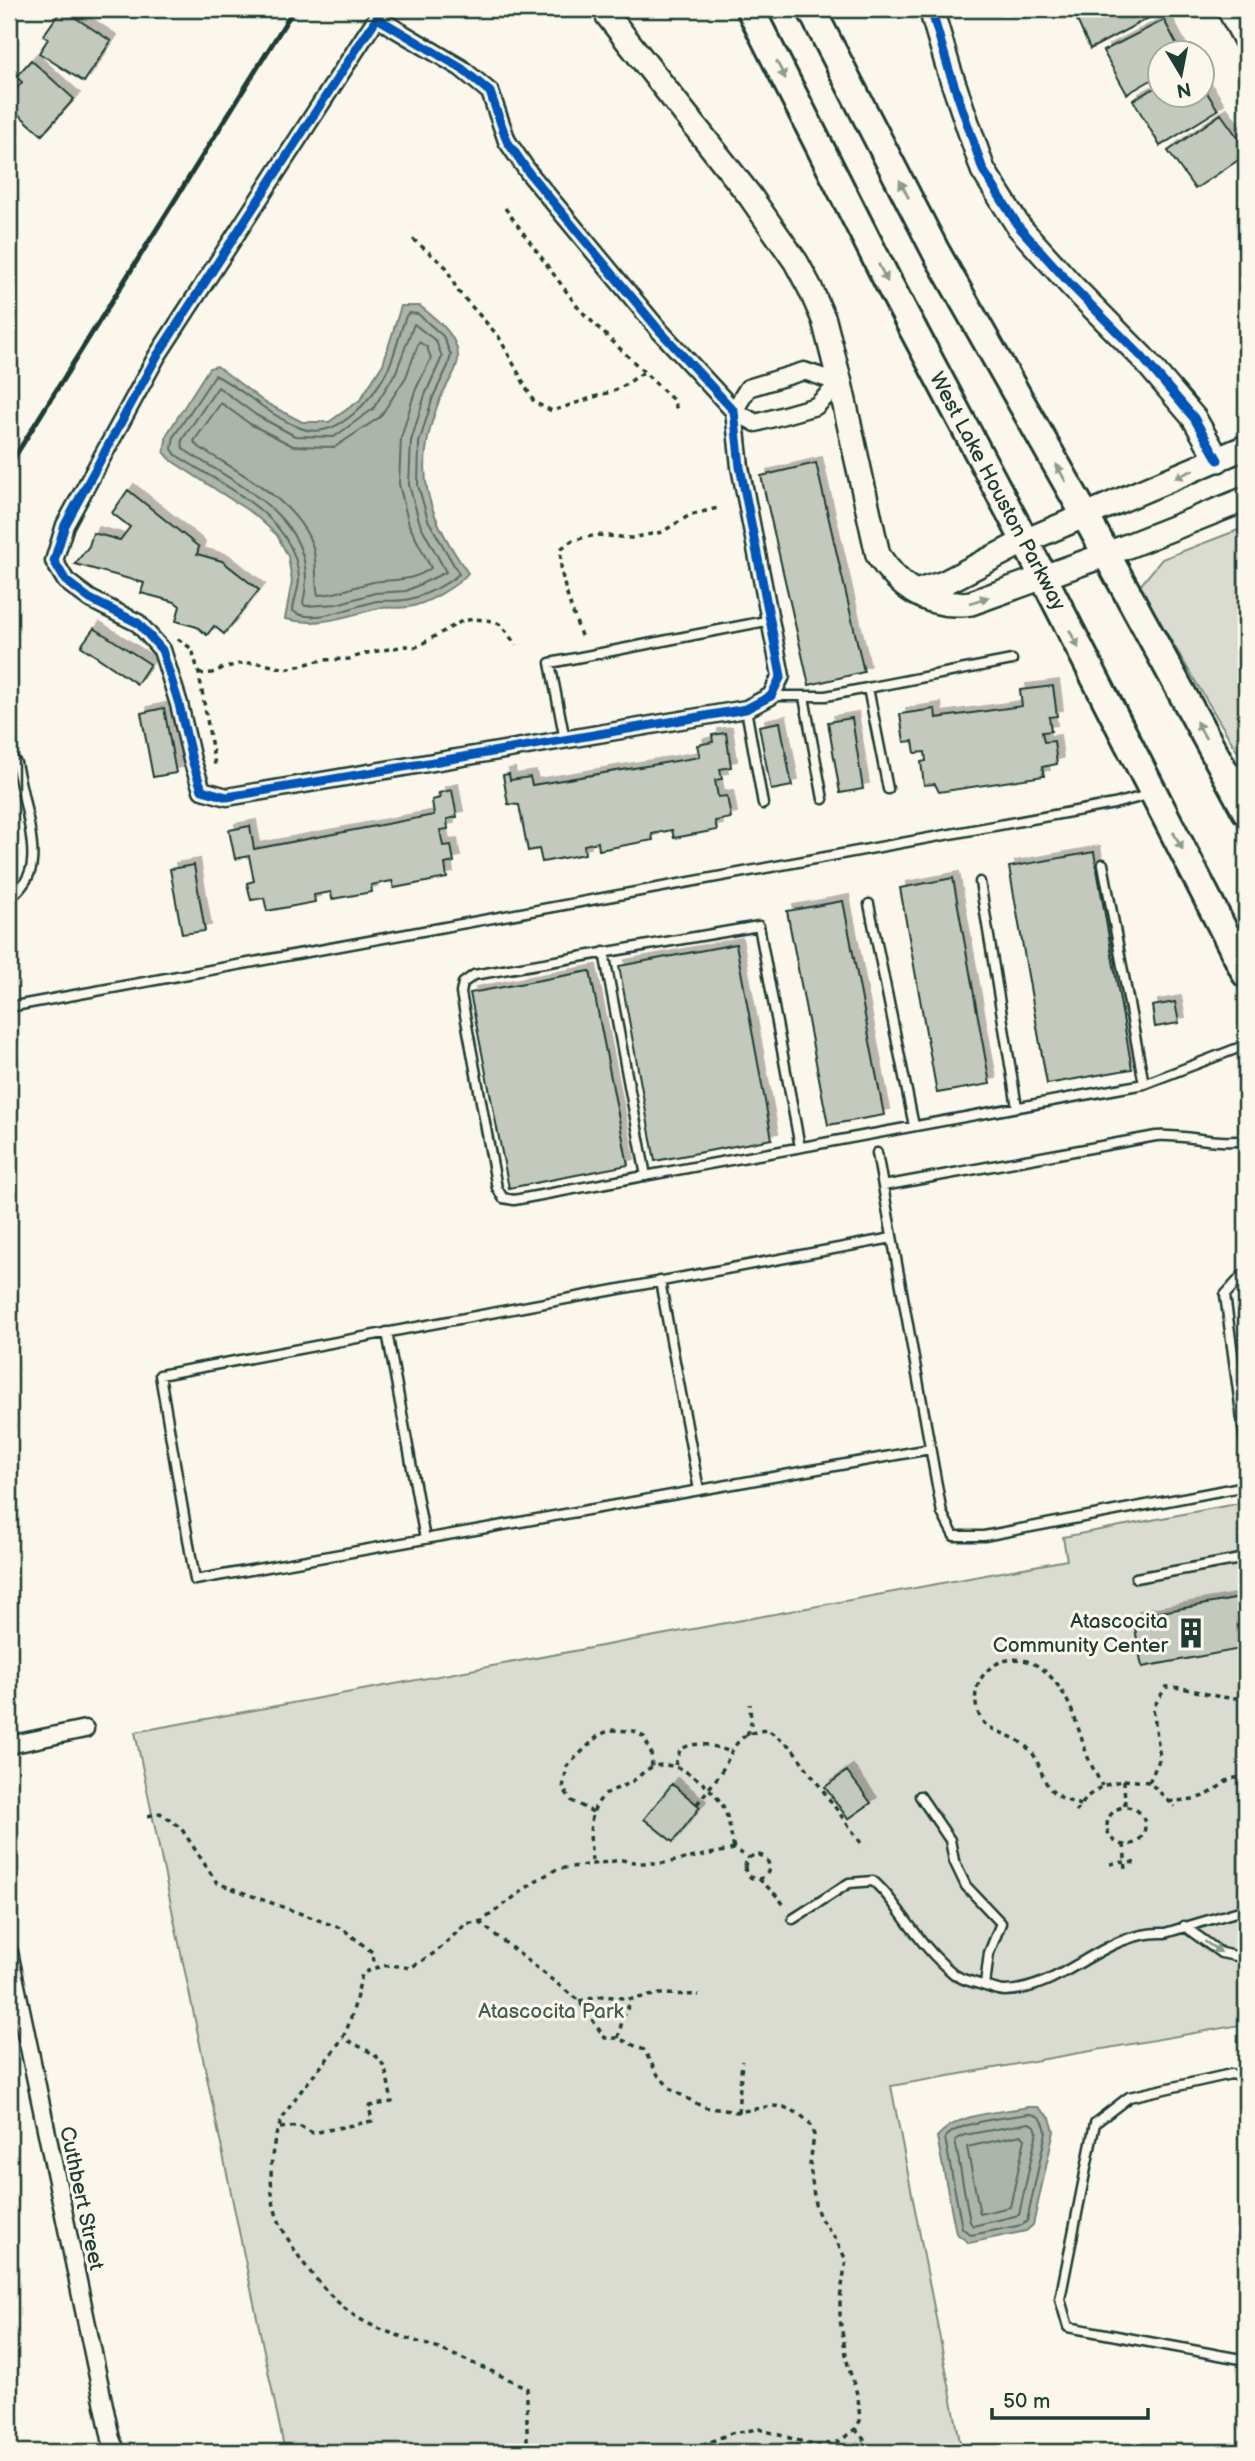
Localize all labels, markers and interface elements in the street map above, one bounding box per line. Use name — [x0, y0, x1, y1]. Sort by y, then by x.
north arrow — [1146, 38, 1216, 108]
one-way arrow — [776, 60, 787, 80]
text: N — [1175, 77, 1193, 102]
one-way arrow — [898, 179, 909, 199]
one-way arrow — [878, 263, 889, 283]
street label: West Lake Houston Parkway — [924, 368, 1071, 615]
one-way arrow — [1055, 464, 1067, 483]
one-way arrow — [1173, 469, 1194, 480]
one-way arrow — [969, 594, 990, 605]
one-way arrow — [1069, 629, 1080, 649]
one-way arrow — [1195, 721, 1207, 740]
one-way arrow — [1172, 831, 1184, 851]
place label: Atascocita Community Center — [993, 1609, 1168, 1658]
building icon: Atascocita Community Center — [1174, 1616, 1208, 1650]
one-way arrow — [1204, 1940, 1222, 1954]
park label: Atascocita Park — [478, 1999, 625, 2024]
street label: Cuthbert Street — [54, 2124, 109, 2273]
scale bar — [992, 2377, 1148, 2421]
text: 50 m — [1003, 2389, 1050, 2414]

